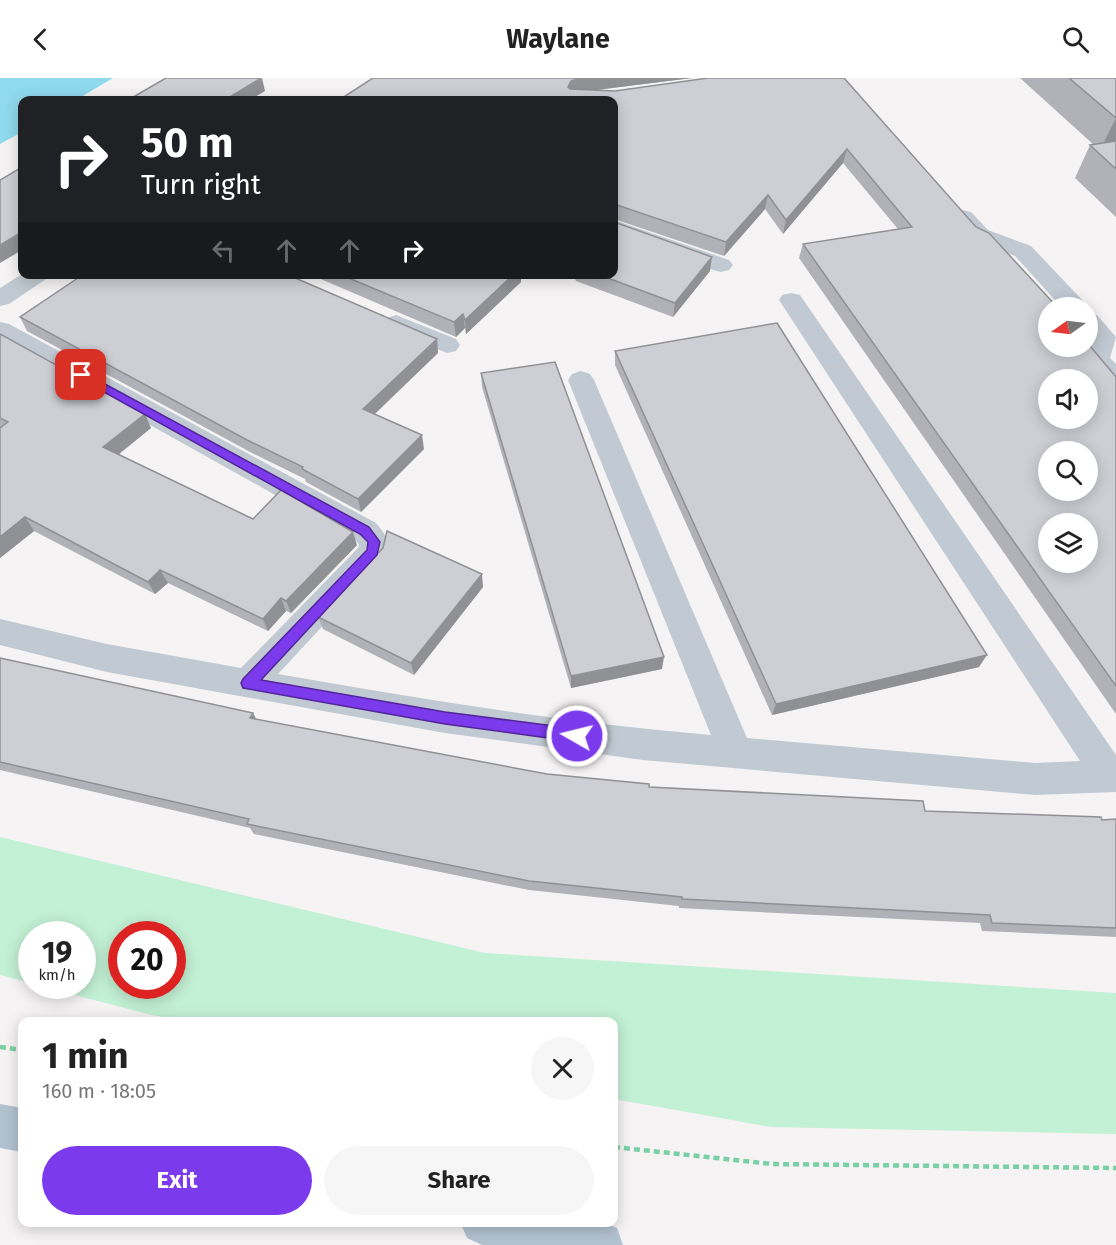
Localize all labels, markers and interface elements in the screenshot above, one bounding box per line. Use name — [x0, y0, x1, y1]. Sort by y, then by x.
icon: back — [24, 23, 57, 56]
text: Waylane — [506, 23, 610, 55]
icon: search — [1059, 23, 1092, 56]
text: 50 m — [141, 118, 234, 168]
icon: right — [42, 120, 120, 198]
text: Turn right — [141, 169, 261, 201]
icon: left — [207, 234, 240, 267]
icon: ahead — [270, 234, 303, 267]
icon: ahead — [333, 234, 366, 267]
icon: right — [396, 234, 429, 267]
north arrow — [1038, 297, 1098, 357]
map controls — [1038, 297, 1098, 573]
pin — [55, 349, 106, 400]
icon: arrive — [64, 358, 97, 391]
button: sound — [1038, 369, 1098, 429]
button: search — [1038, 441, 1098, 501]
button: layers — [1038, 513, 1098, 573]
position arrow — [545, 704, 609, 768]
speed limit sign: 20 — [108, 921, 186, 999]
text: 19 — [42, 935, 72, 971]
text: km/h — [38, 966, 76, 984]
text: 1 min — [42, 1034, 129, 1078]
button: close — [531, 1037, 594, 1100]
text: 160 m · 18:05 — [42, 1079, 156, 1103]
button: Exit — [42, 1146, 312, 1215]
button: Share — [324, 1146, 594, 1215]

